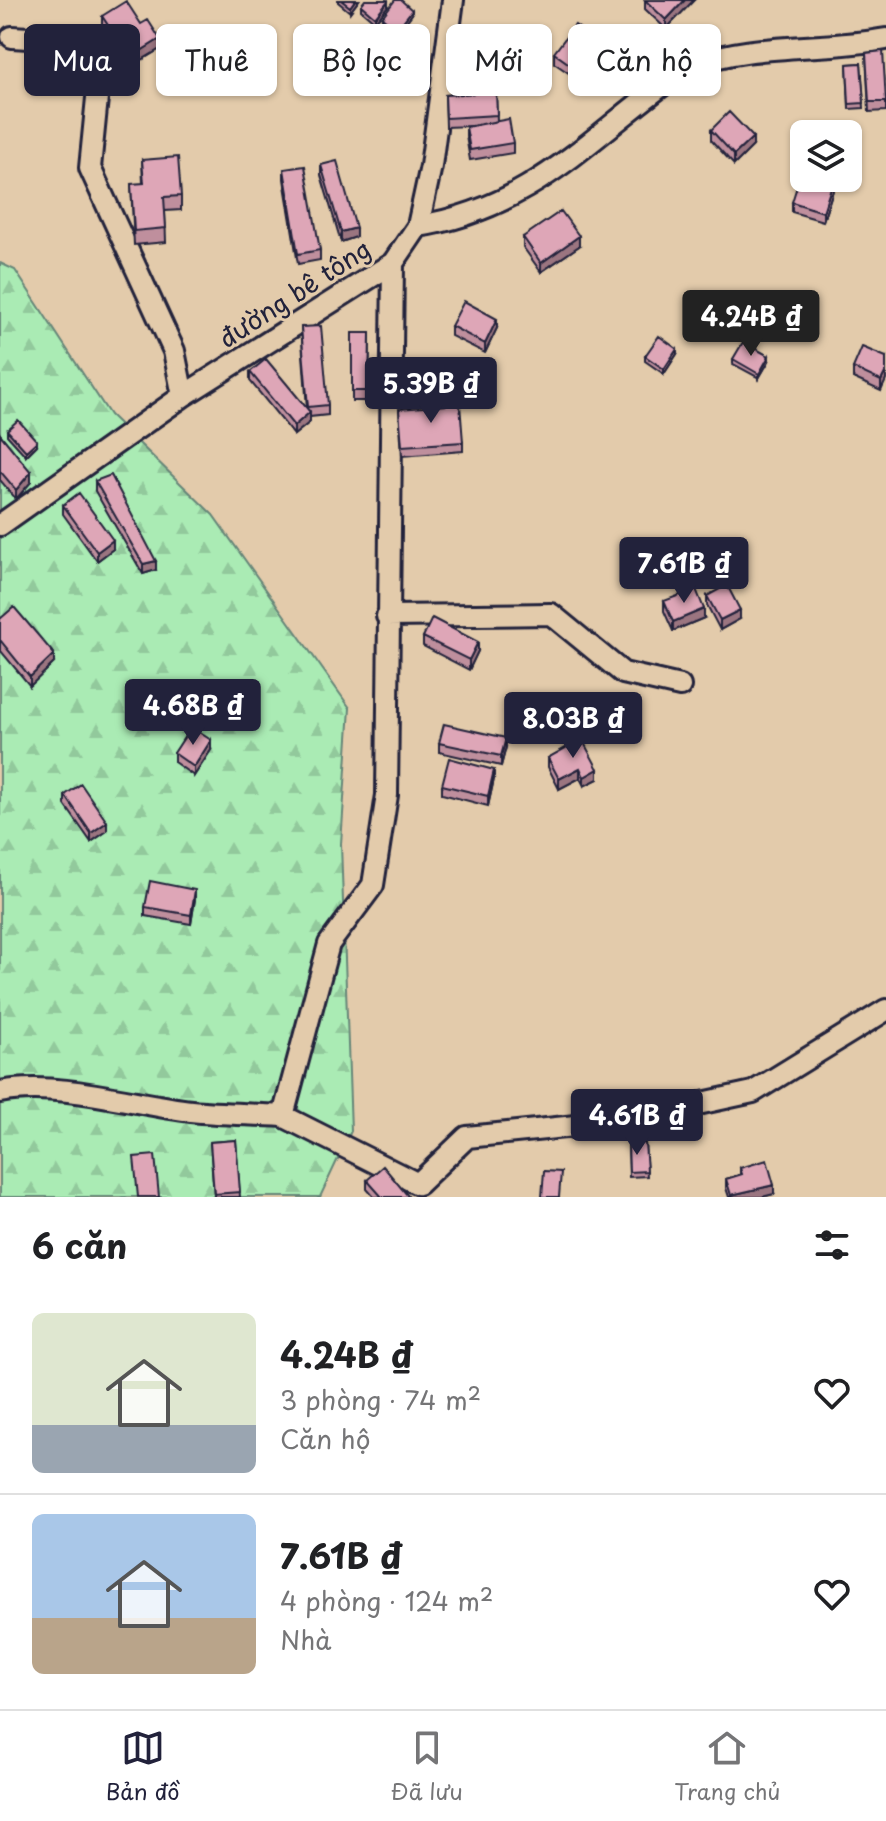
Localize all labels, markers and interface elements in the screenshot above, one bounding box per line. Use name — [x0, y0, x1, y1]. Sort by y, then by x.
chip: Mua — [24, 24, 140, 96]
chip: Thuê — [156, 24, 277, 96]
chip: Bộ lọc — [293, 24, 430, 96]
chip: Mới — [446, 24, 552, 96]
chip: Căn hộ — [568, 24, 721, 96]
map controls — [790, 120, 862, 192]
button: layers — [790, 120, 862, 192]
street label: đường bê tông — [210, 229, 378, 357]
pin: 4.24B ₫ — [677, 290, 825, 358]
text: 4.24B ₫ — [700, 296, 802, 335]
pin: 5.39B ₫ — [357, 357, 505, 425]
text: 5.39B ₫ — [383, 363, 479, 402]
pin: 7.61B ₫ — [610, 537, 758, 605]
text: 7.61B ₫ — [637, 543, 731, 582]
pin: 4.68B ₫ — [119, 679, 267, 747]
text: 4.68B ₫ — [143, 685, 243, 724]
pin: 8.03B ₫ — [499, 692, 647, 760]
text: 8.03B ₫ — [522, 698, 624, 737]
pin: 4.61B ₫ — [563, 1089, 711, 1157]
text: 4.61B ₫ — [589, 1095, 685, 1134]
text: 6 căn — [32, 1219, 127, 1271]
icon: filters — [810, 1223, 854, 1267]
text: 4.24B ₫ — [280, 1328, 412, 1380]
icon: home — [96, 1345, 192, 1441]
icon: heart — [810, 1371, 854, 1415]
text: 3 phòng · 74 m² — [280, 1380, 481, 1419]
text: Căn hộ — [280, 1419, 370, 1458]
text: 7.61B ₫ — [280, 1529, 402, 1581]
icon: home — [96, 1546, 192, 1642]
icon: heart — [810, 1572, 854, 1616]
text: 4 phòng · 124 m² — [280, 1581, 493, 1620]
text: Nhà — [280, 1620, 331, 1659]
tab: Bản đồ — [106, 1726, 179, 1807]
tab: Đã lưu — [391, 1726, 463, 1807]
tab: Trang chủ — [674, 1726, 780, 1807]

